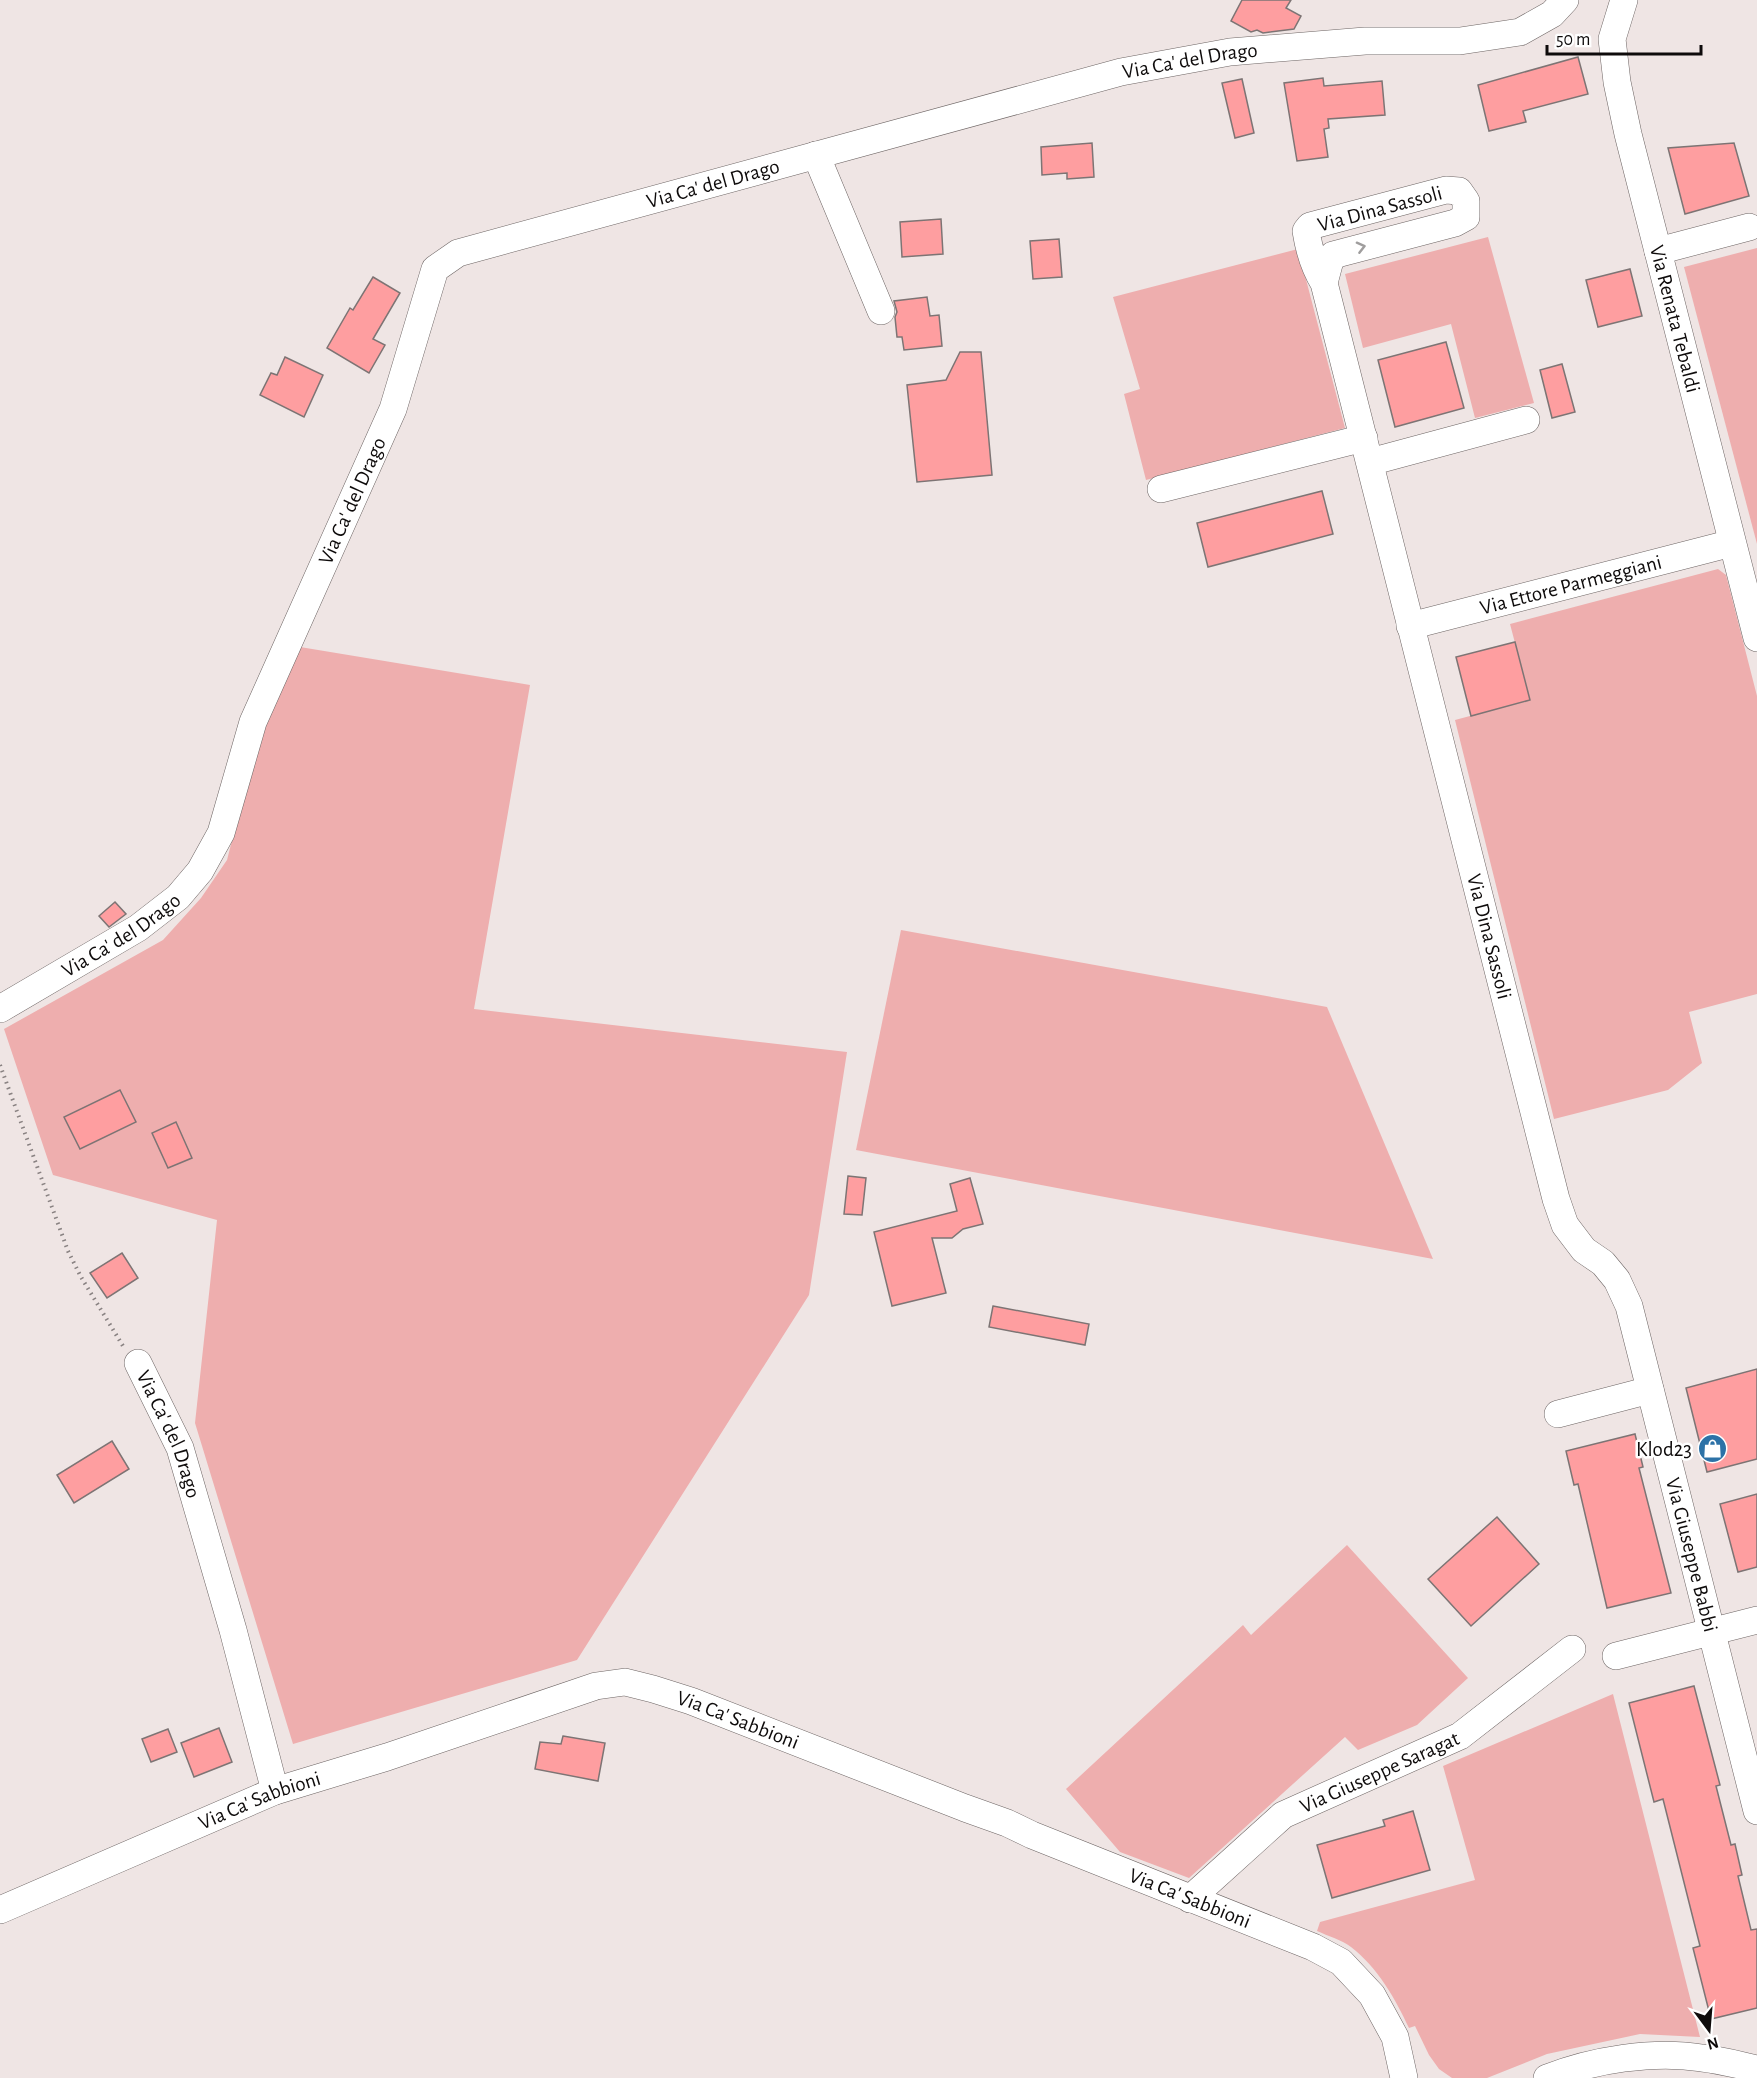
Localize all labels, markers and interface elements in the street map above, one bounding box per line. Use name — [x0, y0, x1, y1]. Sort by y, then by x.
scale bar — [1547, 18, 1702, 56]
text: 50 m — [1556, 31, 1590, 49]
street label: Via Ca' del Drago — [1121, 39, 1258, 82]
street label: Via Ca' del Drago — [644, 155, 782, 212]
street label: Via Dina Sassoli — [1315, 182, 1445, 236]
one-way arrow — [1356, 242, 1366, 255]
street label: Via Renata Tebaldi — [1646, 243, 1704, 395]
street label: Via Ca' del Drago — [314, 434, 389, 567]
street label: Via Ettore Parmeggiani — [1478, 551, 1664, 618]
street label: Via Dina Sassoli — [1464, 872, 1515, 1001]
street label: Via Ca' del Drago — [58, 889, 184, 981]
street label: Via Ca' del Drago — [133, 1367, 205, 1500]
shop icon: Klod23 — [1697, 1433, 1729, 1465]
place label: Klod23 — [1636, 1439, 1692, 1460]
street label: Via Giuseppe Babbi — [1662, 1475, 1722, 1634]
street label: Via Ca' Sabbioni — [675, 1687, 802, 1753]
street label: Via Giuseppe Saragat — [1297, 1727, 1463, 1817]
street label: Via Ca' Sabbioni — [195, 1767, 323, 1833]
street label: Via Ca' Sabbioni — [1126, 1864, 1254, 1932]
north arrow — [1679, 2000, 1739, 2060]
text: N — [1705, 2034, 1720, 2053]

